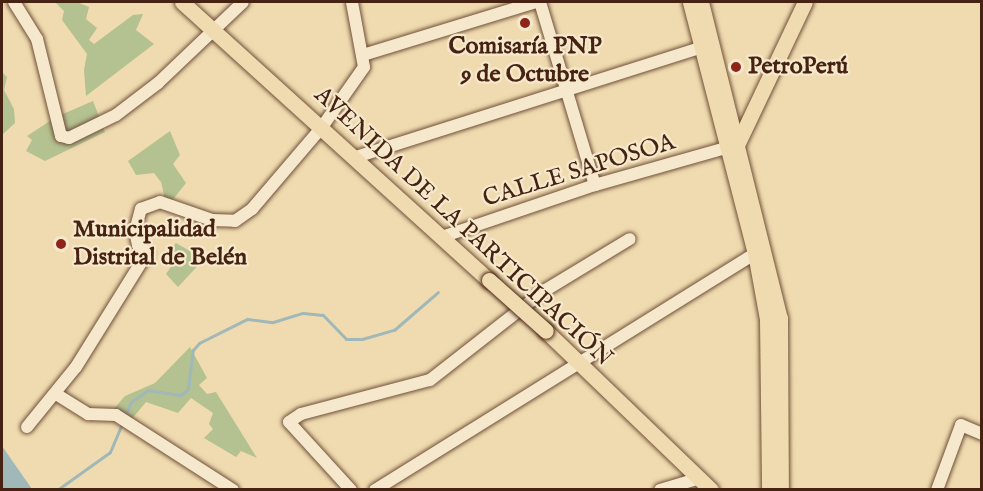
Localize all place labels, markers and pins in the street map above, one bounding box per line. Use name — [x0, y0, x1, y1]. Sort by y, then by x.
marker: Comisaría PNP 9 de Octubre — [518, 16, 532, 30]
place label: Comisaría PNP 9 de Octubre — [448, 33, 602, 89]
place label: PetroPerú — [748, 53, 848, 81]
marker: PetroPerú — [729, 60, 743, 74]
place label: Municipalidad Distrital de Belén — [73, 216, 247, 272]
marker: Municipalidad Distrital de Belén — [54, 237, 68, 251]

